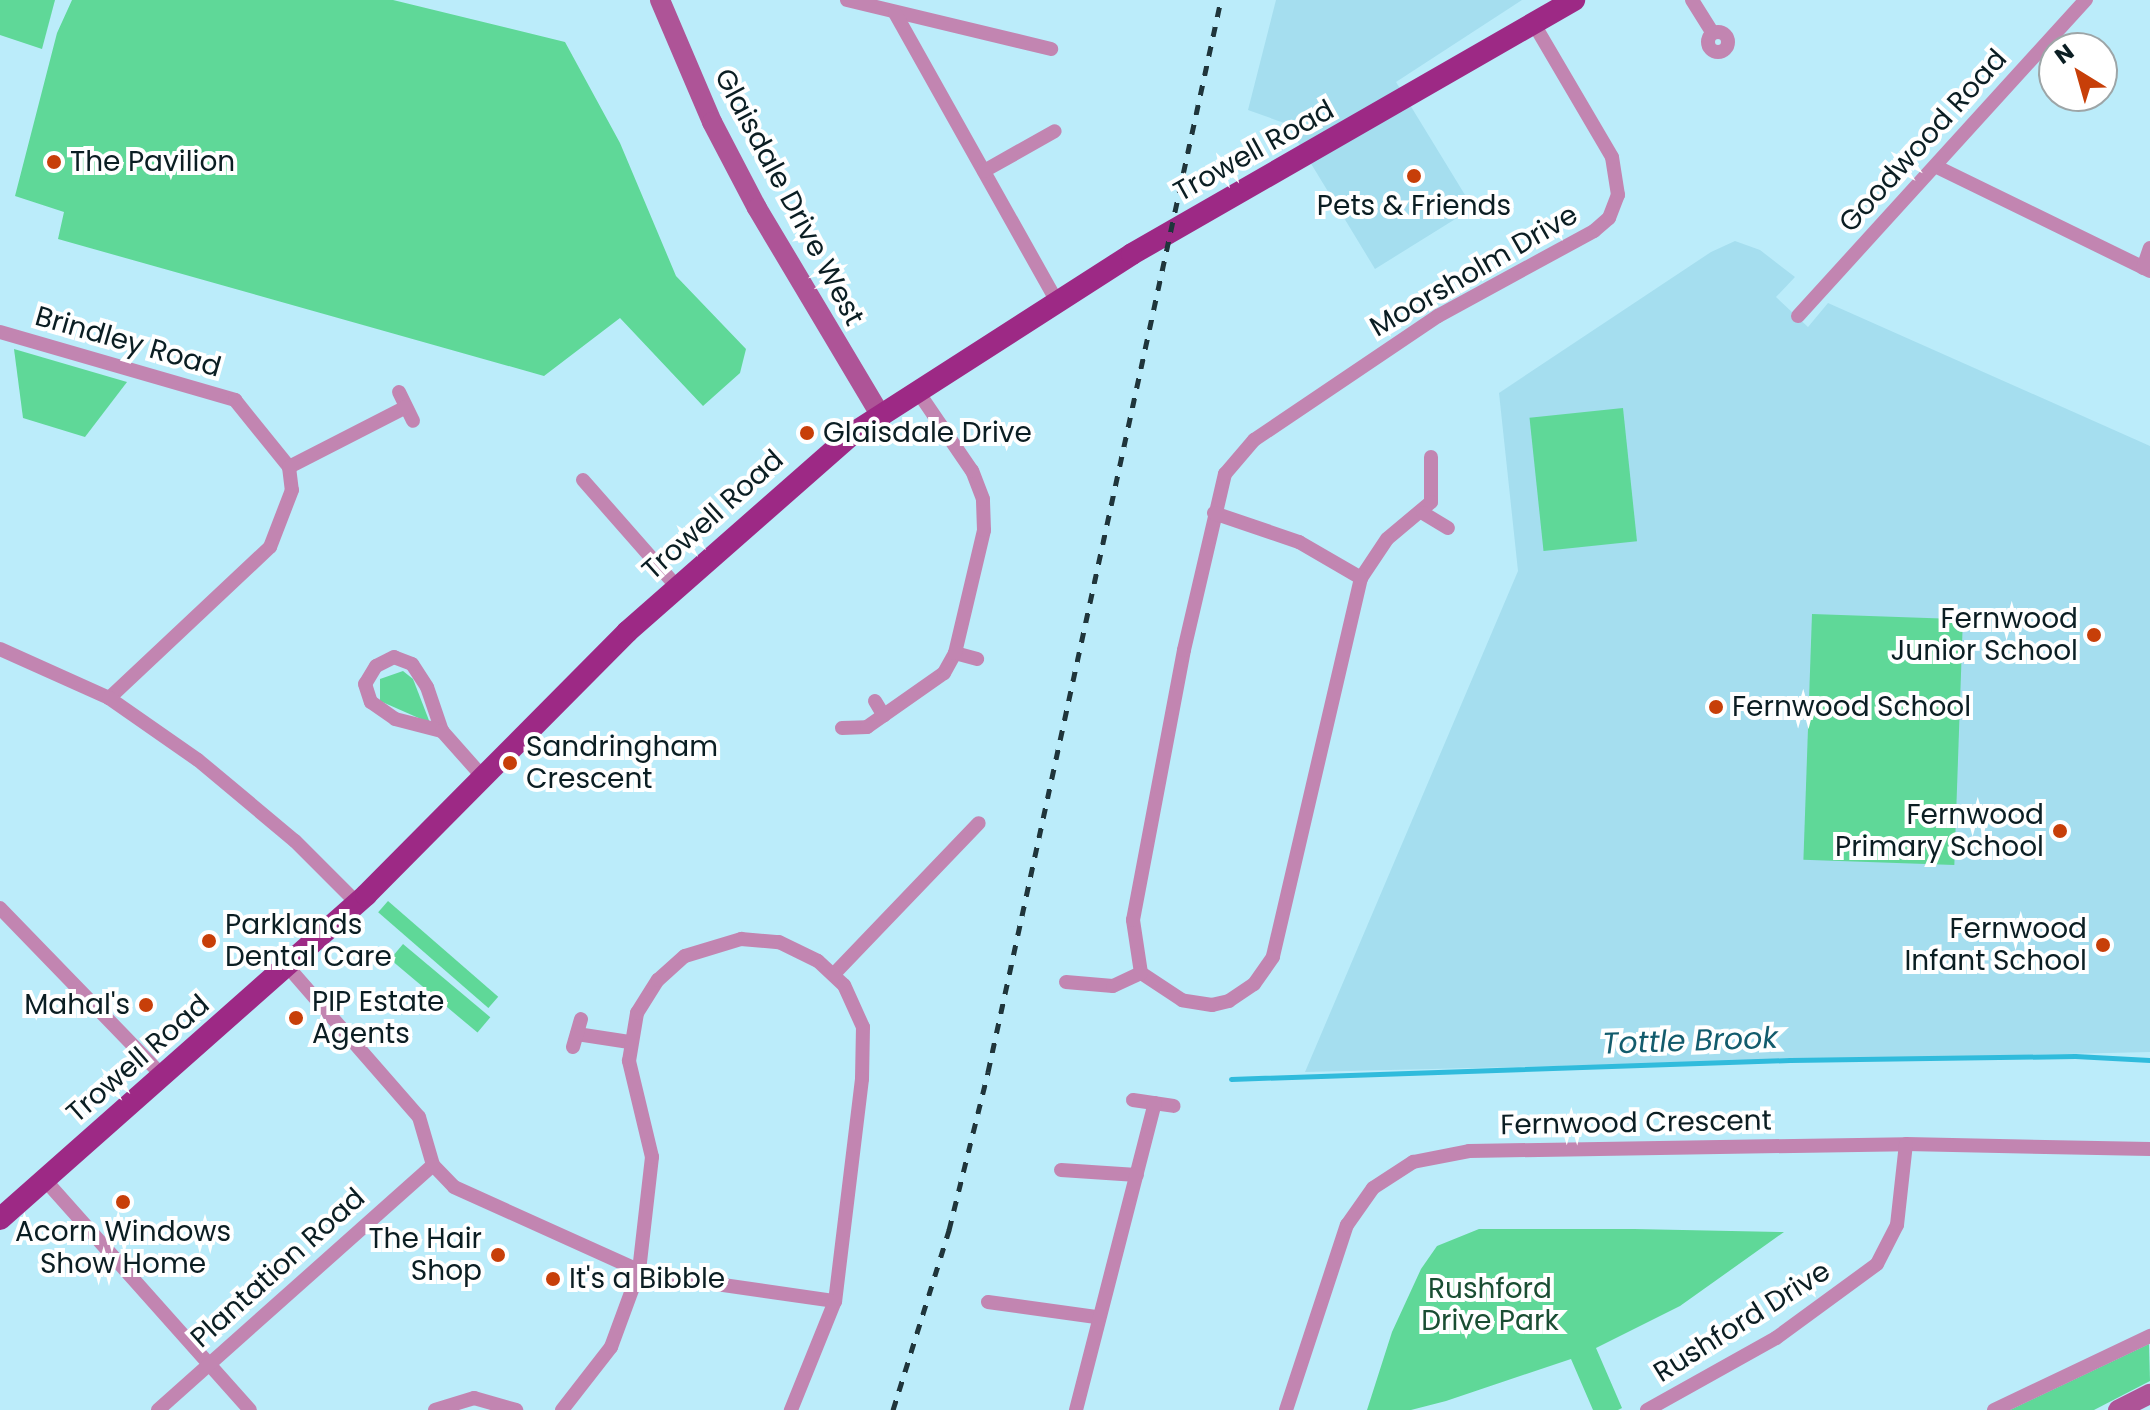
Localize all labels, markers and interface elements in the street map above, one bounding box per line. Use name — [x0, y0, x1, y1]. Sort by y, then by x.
north arrow — [2038, 32, 2118, 112]
text: N — [2049, 37, 2080, 71]
street label: Goodwood Road — [1832, 43, 2014, 239]
street label: Glaisdale Drive West — [707, 63, 871, 331]
street label: Trowell Road — [1168, 93, 1340, 209]
place label: The Pavilion — [70, 145, 235, 179]
marker: The Pavilion — [45, 153, 63, 171]
marker: Pets & Friends — [1405, 167, 1423, 185]
place label: Pets & Friends — [1317, 189, 1511, 223]
street label: Moorsholm Drive — [1364, 198, 1584, 344]
street label: Brindley Road — [31, 299, 225, 385]
place label: Glaisdale Drive — [823, 416, 1032, 450]
marker: Glaisdale Drive — [798, 424, 816, 442]
street label: Trowell Road — [636, 443, 790, 587]
place label: Fernwood Junior School — [1891, 602, 2078, 668]
marker: Fernwood Junior School — [2085, 626, 2103, 644]
place label: Fernwood School — [1732, 690, 1971, 724]
marker: Fernwood School — [1707, 698, 1725, 716]
place label: Sandringham Crescent — [526, 730, 718, 796]
marker: Sandringham Crescent — [501, 754, 519, 772]
place label: Fernwood Primary School — [1835, 798, 2044, 864]
marker: Fernwood Primary School — [2051, 822, 2069, 840]
place label: Parklands Dental Care — [225, 908, 392, 974]
place label: Fernwood Infant School — [1904, 912, 2087, 978]
marker: Parklands Dental Care — [200, 932, 218, 950]
marker: Fernwood Infant School — [2094, 936, 2112, 954]
place label: PIP Estate Agents — [312, 985, 444, 1051]
place label: Mahal's — [24, 988, 130, 1022]
street label: Trowell Road — [60, 988, 216, 1130]
marker: Mahal's — [137, 996, 155, 1014]
marker: PIP Estate Agents — [287, 1009, 305, 1027]
water label: Tottle Brook — [1602, 1020, 1778, 1062]
street label: Fernwood Crescent — [1500, 1104, 1772, 1142]
street label: Plantation Road — [184, 1181, 372, 1355]
marker: Acorn Windows Show Home — [114, 1193, 132, 1211]
place label: Acorn Windows Show Home — [15, 1215, 231, 1281]
place label: The Hair Shop — [368, 1222, 482, 1288]
marker: The Hair Shop — [489, 1246, 507, 1264]
street label: Rushford Drive — [1648, 1254, 1836, 1390]
place label: It's a Bibble — [569, 1262, 725, 1296]
marker: It's a Bibble — [544, 1270, 562, 1288]
park label: Rushford Drive Park — [1421, 1272, 1559, 1338]

